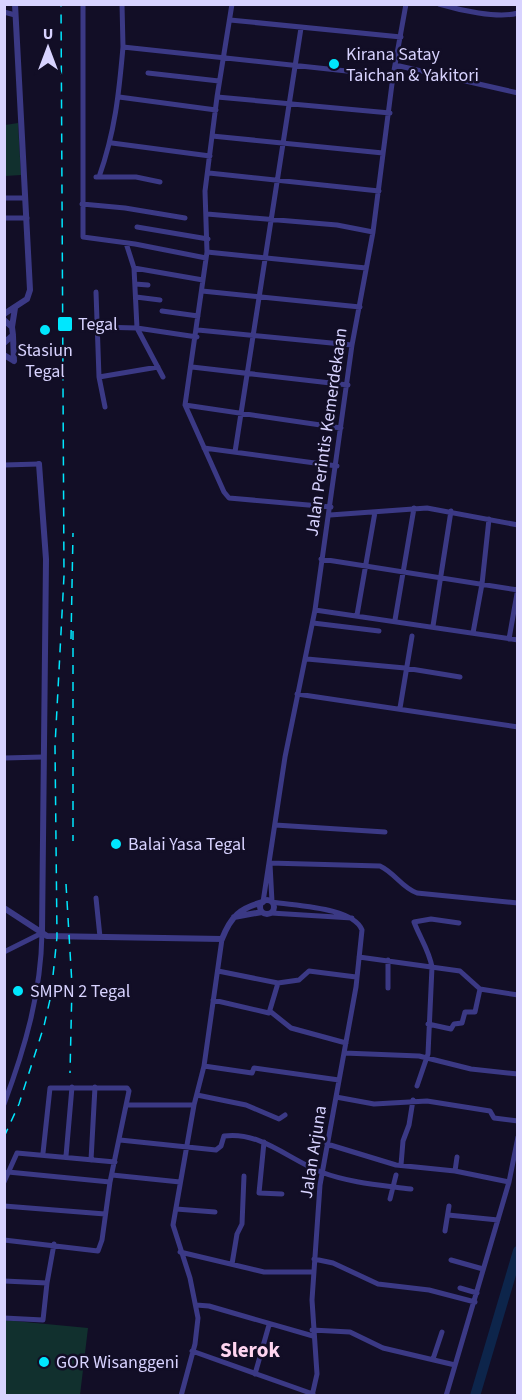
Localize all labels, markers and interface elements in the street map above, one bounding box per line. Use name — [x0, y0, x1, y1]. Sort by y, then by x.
north arrow — [18, 18, 78, 78]
text: U — [43, 23, 53, 45]
place label: Kirana Satay Taichan & Yakitori — [346, 42, 479, 88]
marker: Kirana Satay Taichan & Yakitori — [327, 57, 341, 71]
place label: Tegal — [78, 312, 118, 337]
marker: Tegal — [56, 315, 74, 333]
marker: Stasiun Tegal — [38, 323, 52, 337]
street label: Jalan Perintis Kemerdekaan — [299, 326, 354, 538]
place label: Stasiun Tegal — [17, 338, 73, 384]
place label: Balai Yasa Tegal — [128, 832, 246, 857]
marker: Balai Yasa Tegal — [109, 837, 123, 851]
place label: SMPN 2 Tegal — [30, 979, 130, 1004]
marker: SMPN 2 Tegal — [11, 984, 25, 998]
street label: Jalan Arjuna — [294, 1104, 333, 1200]
district label: Slerok — [220, 1335, 280, 1365]
place label: GOR Wisanggeni — [56, 1350, 179, 1375]
marker: GOR Wisanggeni — [37, 1355, 51, 1369]

